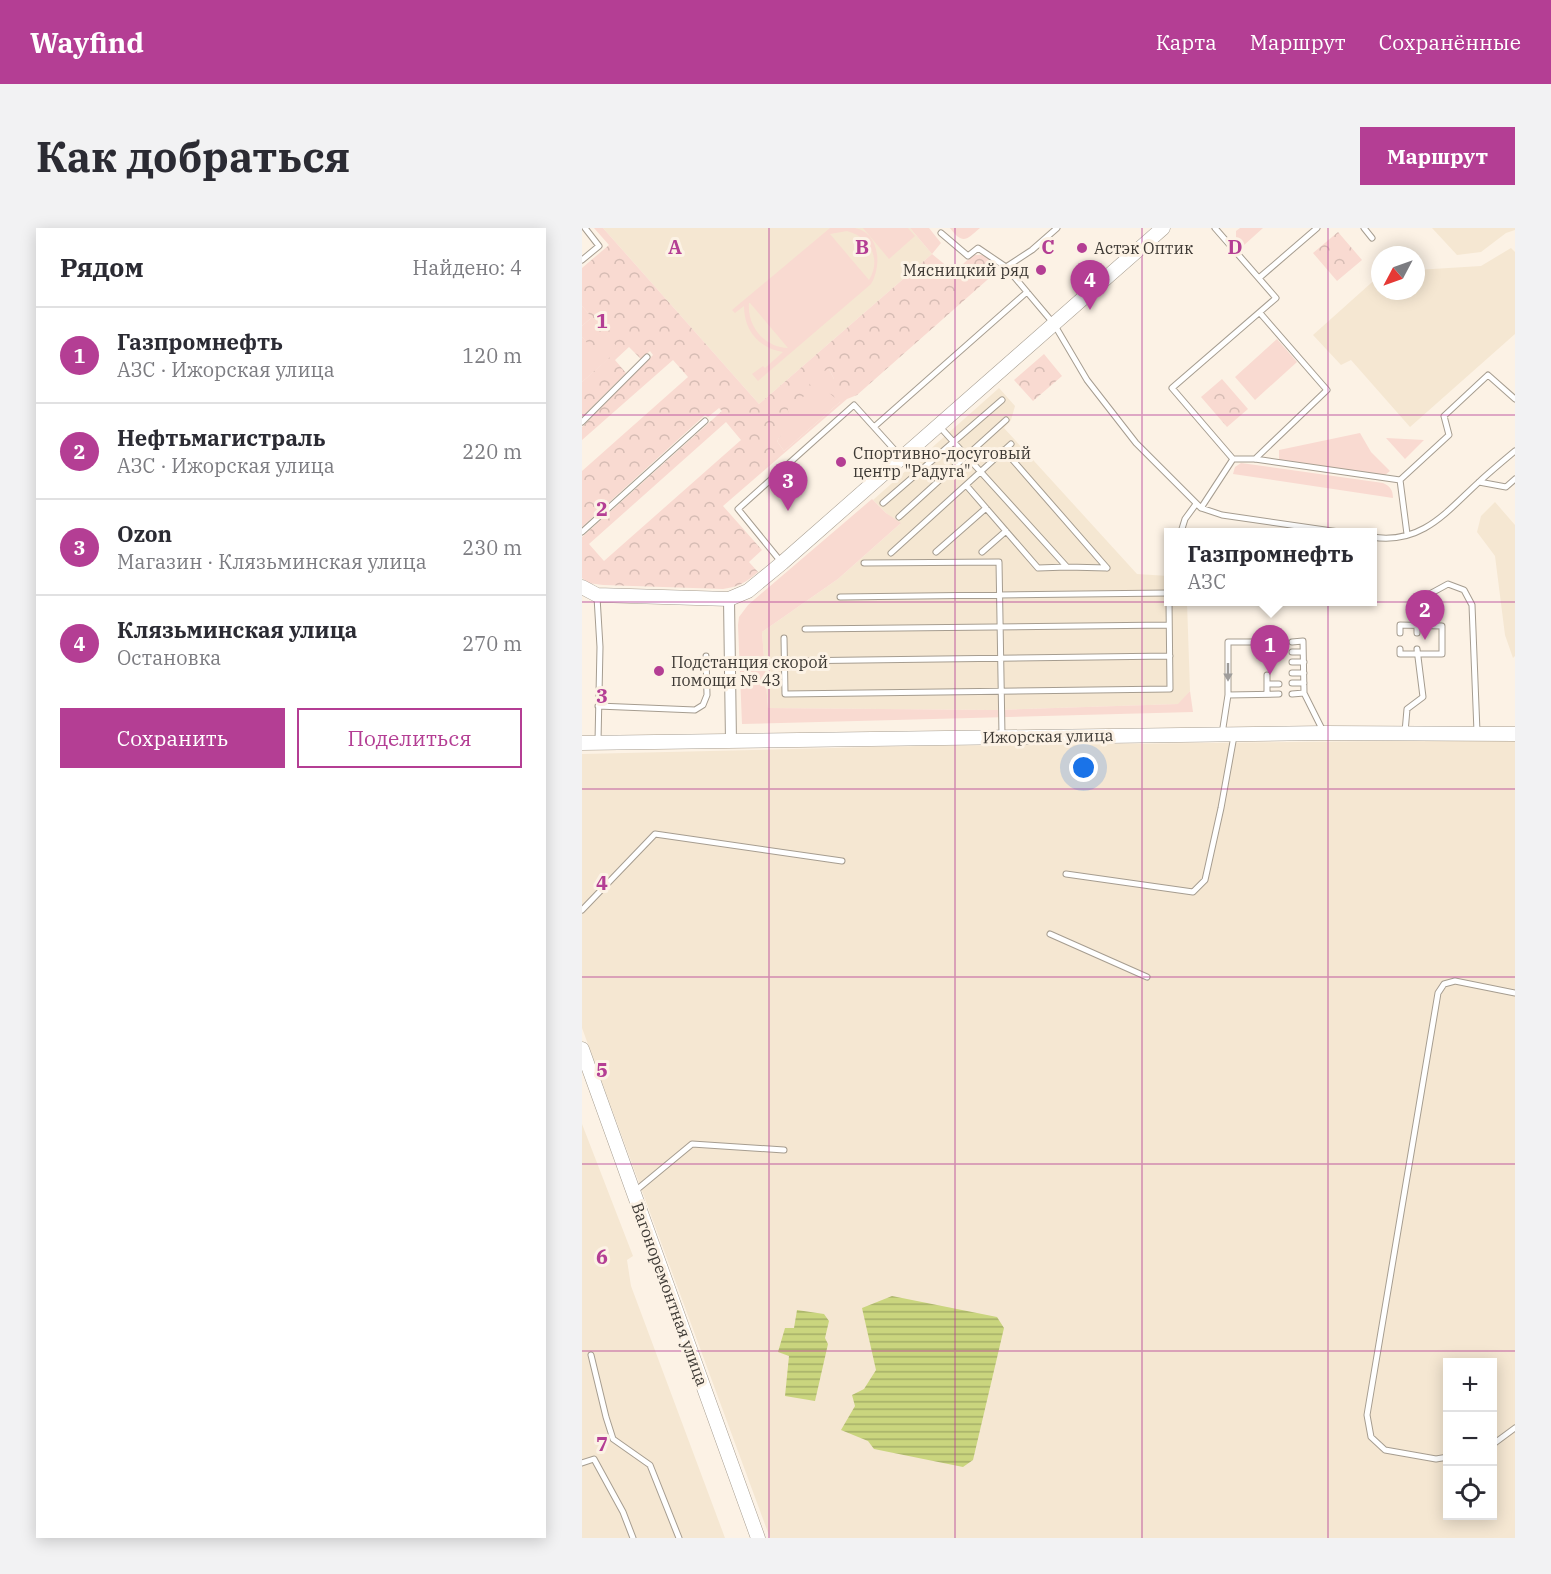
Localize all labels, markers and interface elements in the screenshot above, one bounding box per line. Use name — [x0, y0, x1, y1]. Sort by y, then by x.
text: Wayfind — [30, 24, 144, 61]
text: Карта — [1156, 28, 1217, 56]
text: Маршрут — [1250, 28, 1346, 56]
text: Сохранённые — [1379, 28, 1521, 56]
button: Маршрут — [1360, 127, 1515, 185]
text: Как добраться — [36, 129, 350, 184]
text: A — [668, 233, 682, 260]
text: B — [855, 233, 869, 260]
text: C — [1041, 233, 1055, 260]
text: D — [1227, 233, 1243, 260]
place label: Астэк Оптик — [1094, 238, 1194, 258]
marker: Астэк Оптик — [1075, 241, 1089, 255]
north arrow — [1371, 246, 1425, 300]
text: Рядом — [60, 250, 144, 284]
text: Найдено: 4 — [413, 254, 522, 281]
place label: Мясницкий ряд — [903, 260, 1029, 280]
pin: 4 — [1070, 260, 1110, 310]
marker: Мясницкий ряд — [1034, 263, 1048, 277]
text: 1 — [596, 307, 608, 334]
text: Газпромнефть — [117, 327, 283, 356]
text: 1 — [74, 342, 86, 369]
text: 120 m — [462, 342, 522, 369]
text: АЗС · Ижорская улица — [117, 356, 335, 383]
text: Нефтьмагистраль — [117, 423, 325, 452]
text: 2 — [74, 438, 86, 465]
text: 220 m — [462, 438, 522, 465]
place label: Спортивно-досуговый центр "Радуга" — [853, 443, 1031, 481]
text: АЗС · Ижорская улица — [117, 452, 335, 479]
marker: Спортивно-досуговый центр "Радуга" — [834, 455, 848, 469]
pin: 3 — [768, 462, 808, 511]
text: 2 — [596, 495, 608, 522]
text: Ozon — [117, 519, 172, 548]
popup — [1164, 528, 1377, 606]
text: 3 — [74, 534, 86, 561]
text: 230 m — [462, 534, 522, 561]
text: Газпромнефть — [1188, 539, 1353, 568]
text: Магазин · Клязьминская улица — [117, 548, 427, 575]
text: АЗС — [1188, 568, 1226, 595]
pin: 2 — [1406, 590, 1444, 640]
text: Клязьминская улица — [117, 615, 357, 644]
pin: 1 — [1250, 626, 1290, 675]
text: 4 — [74, 630, 86, 657]
text: 270 m — [462, 630, 522, 657]
text: Остановка — [117, 644, 221, 671]
place label: Подстанция скорой помощи № 43 — [671, 652, 828, 690]
one-way arrow — [1223, 662, 1233, 681]
marker: Подстанция скорой помощи № 43 — [652, 664, 666, 678]
text: 3 — [596, 682, 608, 709]
button: Сохранить — [60, 708, 285, 768]
button: Поделиться — [297, 708, 522, 768]
street label: Ижорская улица — [982, 725, 1114, 747]
your location — [1069, 753, 1098, 782]
text: 4 — [596, 869, 608, 896]
text: 5 — [596, 1056, 608, 1083]
street label: Вагоноремонтная улица — [627, 1199, 713, 1389]
text: 6 — [596, 1243, 608, 1270]
map controls — [1443, 1358, 1497, 1520]
button: + — [1443, 1358, 1497, 1412]
button: − — [1443, 1412, 1497, 1466]
text: 7 — [596, 1430, 608, 1457]
button: locate — [1443, 1466, 1497, 1520]

